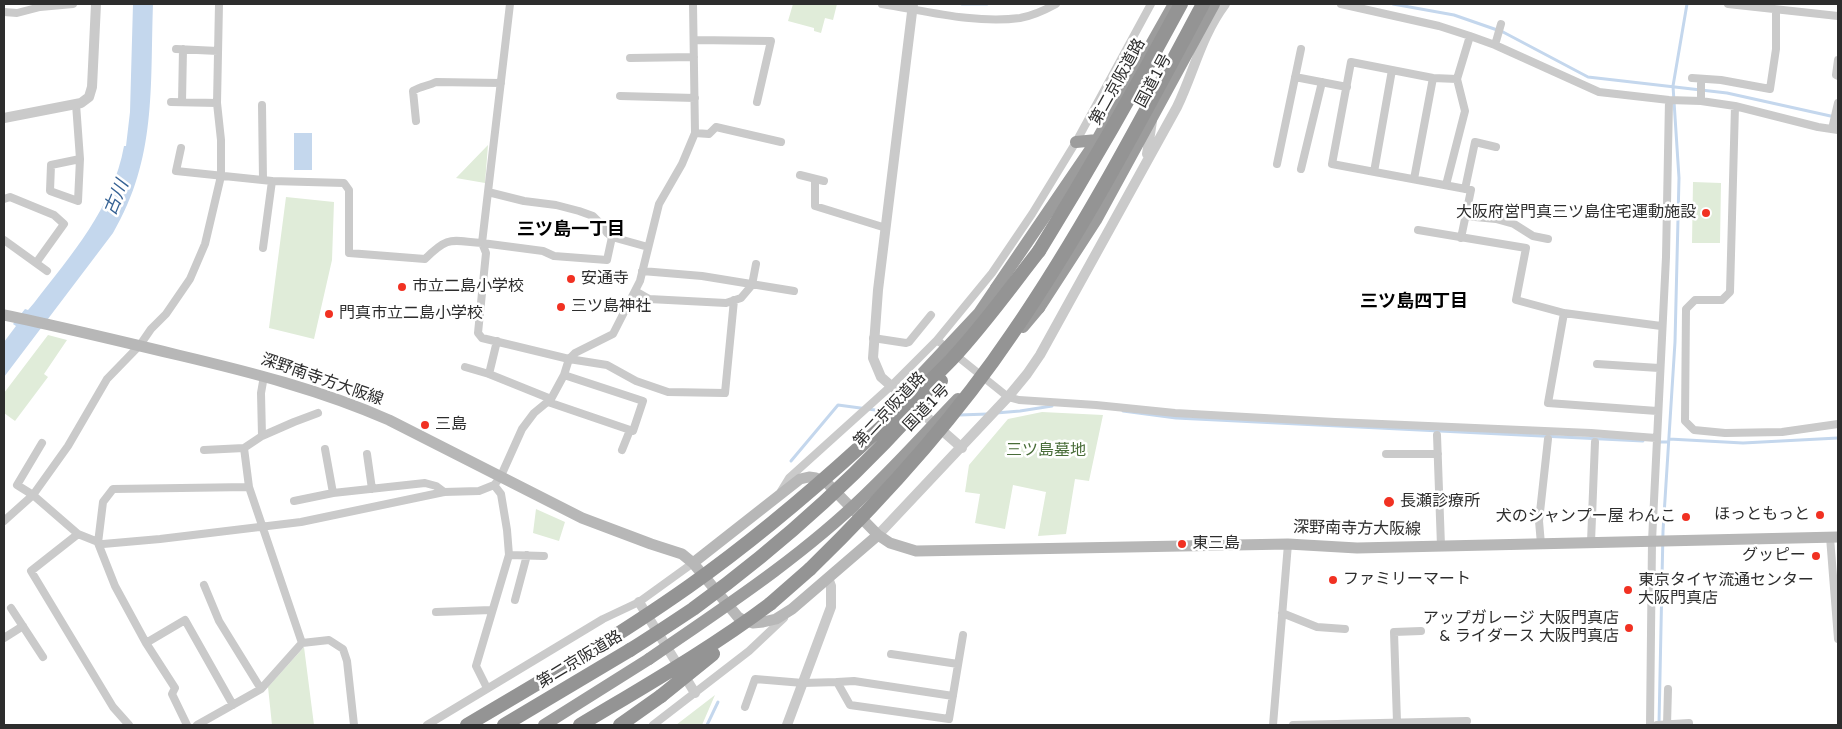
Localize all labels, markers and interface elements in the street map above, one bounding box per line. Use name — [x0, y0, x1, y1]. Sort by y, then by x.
street label: 第二京阪道路 — [1086, 35, 1150, 129]
street label: 国道1号 — [1132, 51, 1176, 111]
water label: 古川 — [100, 177, 134, 219]
place label: 大阪府営門真三ツ島住宅運動施設 — [1456, 203, 1696, 223]
marker: 大阪府営門真三ツ島住宅運動施設 — [1700, 207, 1712, 219]
district label: 三ツ島一丁目 — [517, 219, 625, 241]
place label: 安通寺 — [581, 269, 629, 289]
marker: 安通寺 — [565, 273, 577, 285]
place label: 市立二島小学校 — [412, 277, 524, 297]
marker: 市立二島小学校 — [396, 281, 408, 293]
district label: 三ツ島四丁目 — [1360, 291, 1468, 313]
place label: 三ツ島神社 — [571, 297, 651, 317]
marker: 三ツ島神社 — [555, 301, 567, 313]
place label: 門真市立二島小学校 — [339, 304, 483, 324]
marker: 門真市立二島小学校 — [323, 308, 335, 320]
street label: 深野南寺方大阪線 — [258, 350, 386, 410]
street label: 第二京阪道路 — [850, 368, 930, 452]
street label: 国道1号 — [900, 380, 954, 436]
place label: 三島 — [435, 415, 467, 435]
marker: 三島 — [419, 419, 431, 431]
park label: 三ツ島墓地 — [1006, 441, 1086, 461]
place label: 長瀬診療所 — [1400, 492, 1480, 512]
marker: 長瀬診療所 — [1382, 495, 1396, 509]
place label: ほっともっと — [1714, 505, 1810, 525]
place label: 犬のシャンプー屋 わんこ — [1496, 507, 1676, 527]
marker: ほっともっと — [1814, 509, 1826, 521]
marker: 犬のシャンプー屋 わんこ — [1680, 511, 1692, 523]
street label: 深野南寺方大阪線 — [1293, 518, 1421, 540]
place label: 東三島 — [1192, 534, 1240, 554]
marker: 東三島 — [1176, 538, 1188, 550]
place label: グッピー — [1742, 546, 1806, 566]
marker: グッピー — [1810, 550, 1822, 562]
place label: ファミリーマート — [1343, 570, 1471, 590]
place label: 東京タイヤ流通センター 大阪門真店 — [1638, 571, 1814, 609]
marker: ファミリーマート — [1327, 574, 1339, 586]
marker: 東京タイヤ流通センター 大阪門真店 — [1622, 584, 1634, 596]
place label: アップガレージ 大阪門真店 & ライダース 大阪門真店 — [1423, 609, 1619, 647]
marker: アップガレージ 大阪門真店 & ライダース 大阪門真店 — [1623, 622, 1635, 634]
street label: 第二京阪道路 — [534, 627, 626, 693]

